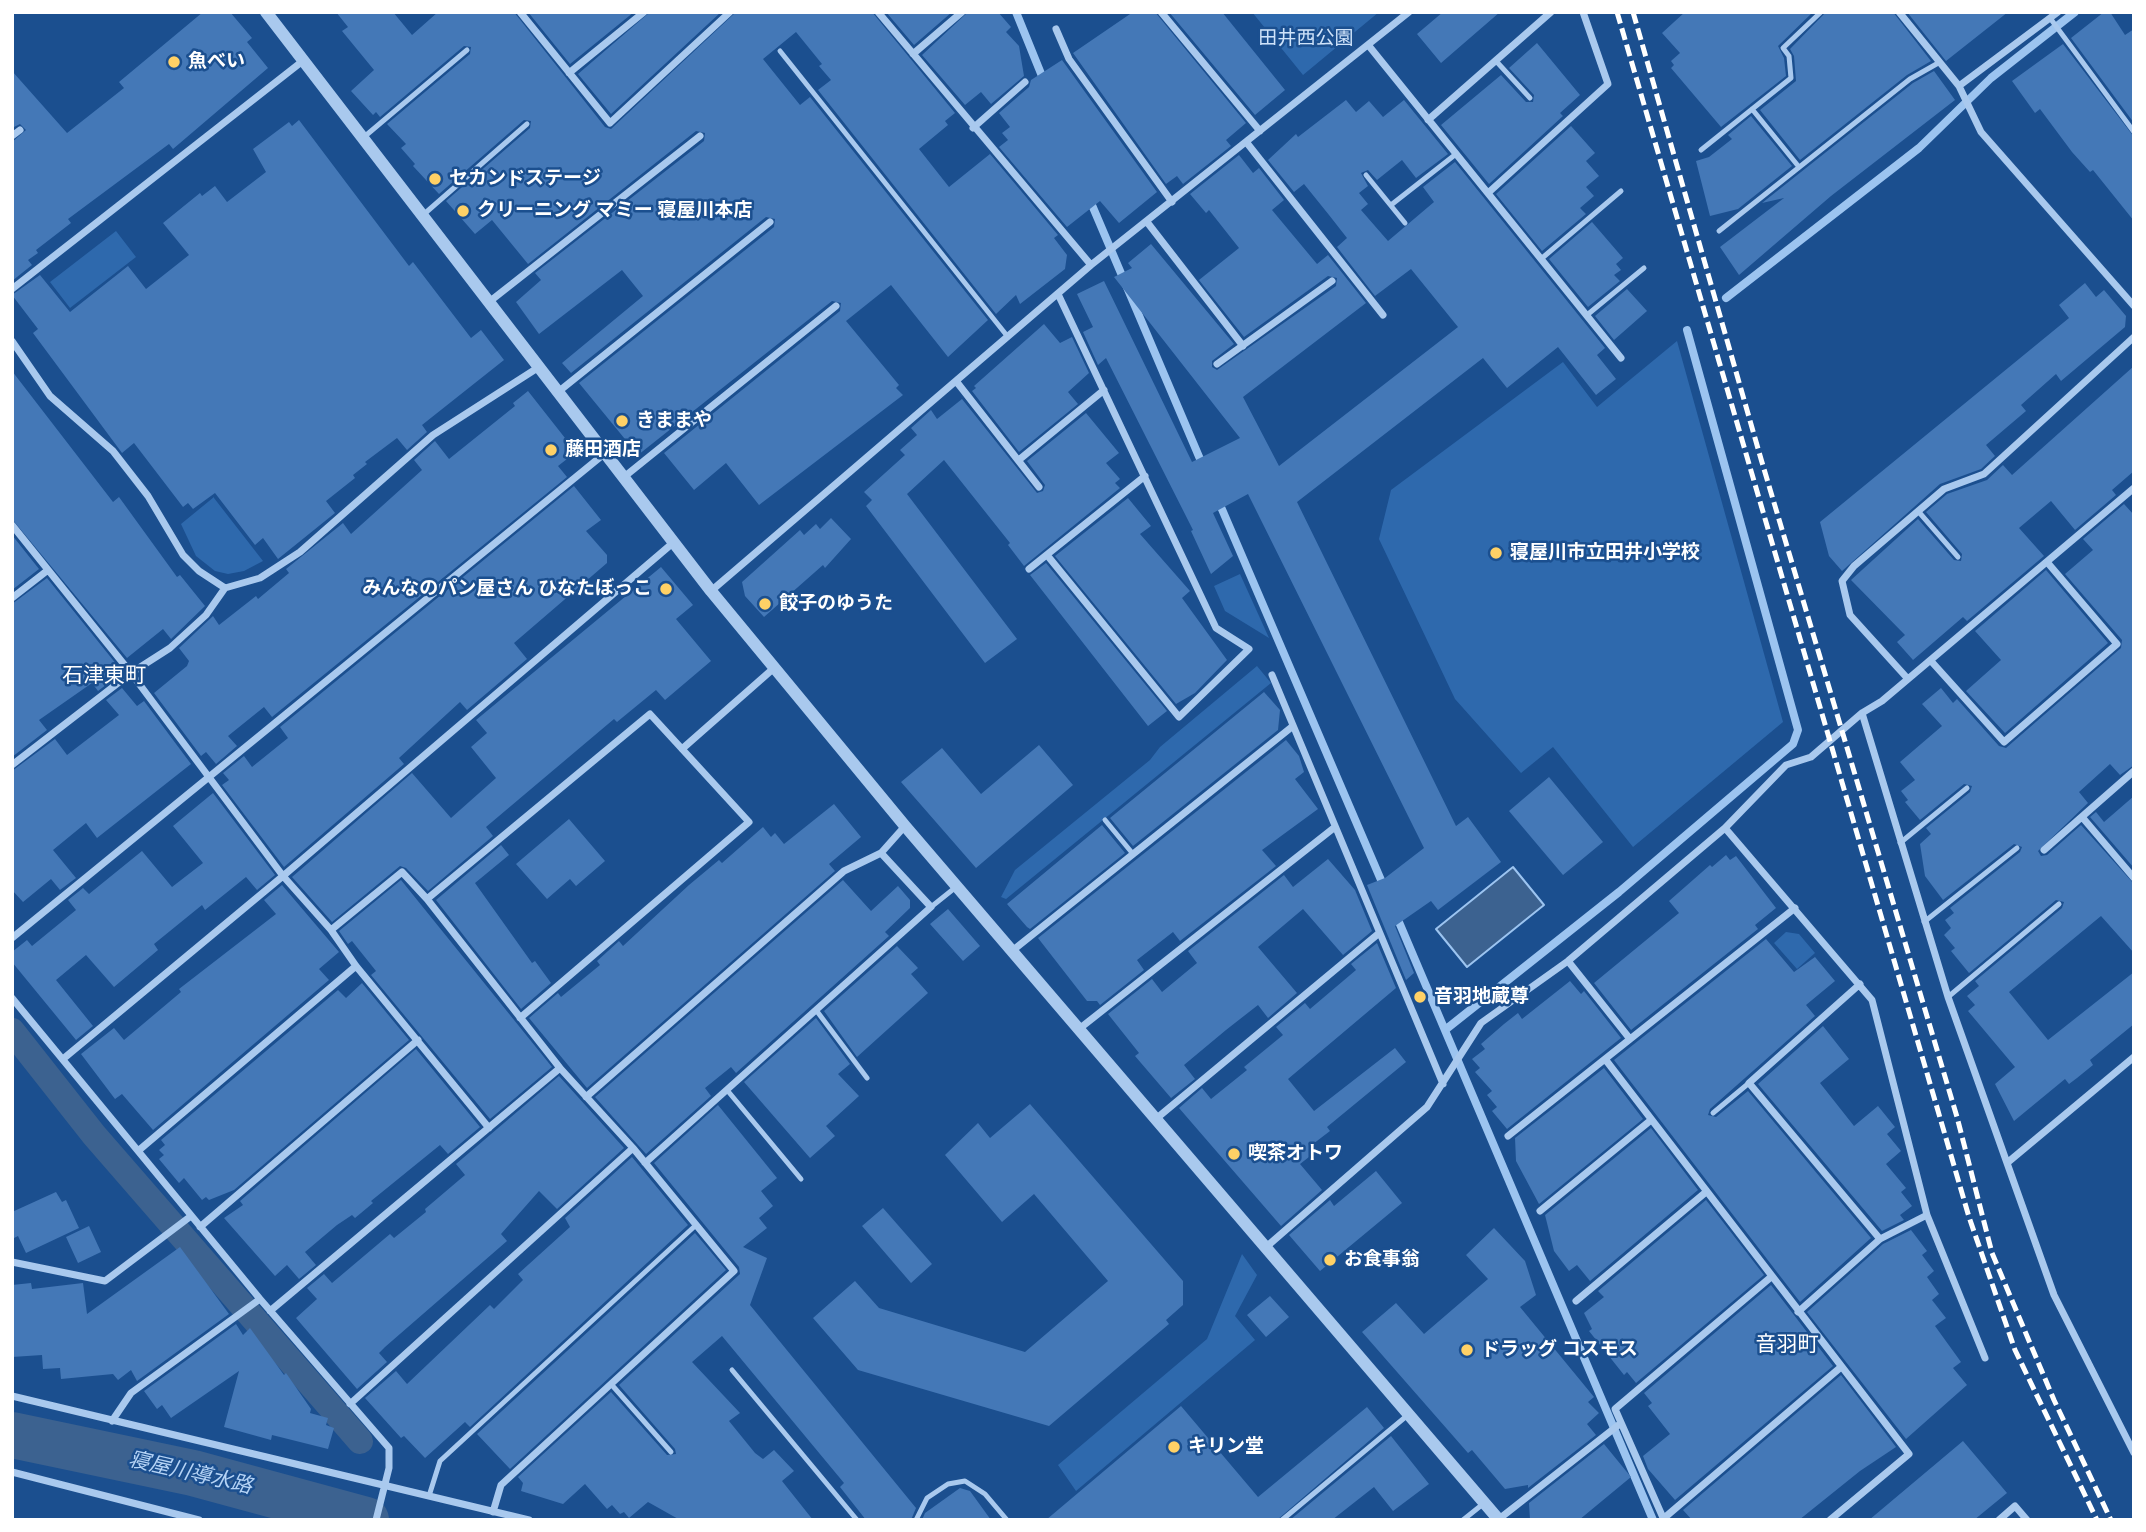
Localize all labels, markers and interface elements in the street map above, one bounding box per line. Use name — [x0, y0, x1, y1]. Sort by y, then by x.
park label: 田井西公園 — [1259, 28, 1353, 50]
place label: 魚べい — [188, 51, 245, 73]
marker: 魚べい — [166, 54, 182, 70]
place label: セカンドステージ — [449, 168, 601, 190]
marker: セカンドステージ — [427, 171, 443, 187]
place label: クリーニング マミー 寝屋川本店 — [477, 200, 752, 222]
marker: クリーニング マミー 寝屋川本店 — [455, 203, 471, 219]
place label: きままや — [636, 410, 712, 432]
marker: きままや — [614, 413, 630, 429]
place label: 藤田酒店 — [565, 439, 641, 461]
marker: 藤田酒店 — [543, 442, 559, 458]
place label: 寝屋川市立田井小学校 — [1510, 542, 1700, 564]
marker: 寝屋川市立田井小学校 — [1488, 545, 1504, 561]
place label: みんなのパン屋さん ひなたぼっこ — [362, 578, 652, 600]
marker: みんなのパン屋さん ひなたぼっこ — [658, 581, 674, 597]
place label: 餃子のゆうた — [779, 593, 893, 615]
marker: 餃子のゆうた — [757, 596, 773, 612]
district label: 石津東町 — [62, 664, 146, 690]
place label: 音羽地蔵尊 — [1434, 986, 1529, 1008]
marker: 音羽地蔵尊 — [1412, 989, 1428, 1005]
place label: 喫茶オトワ — [1248, 1143, 1343, 1165]
marker: 喫茶オトワ — [1226, 1146, 1242, 1162]
place label: お食事翁 — [1344, 1249, 1420, 1271]
marker: お食事翁 — [1322, 1252, 1338, 1268]
district label: 音羽町 — [1756, 1333, 1818, 1359]
place label: ドラッグ コスモス — [1481, 1339, 1638, 1361]
marker: ドラッグ コスモス — [1459, 1342, 1475, 1358]
place label: キリン堂 — [1188, 1436, 1264, 1458]
marker: キリン堂 — [1166, 1439, 1182, 1455]
water label: 寝屋川導水路 — [126, 1448, 254, 1500]

